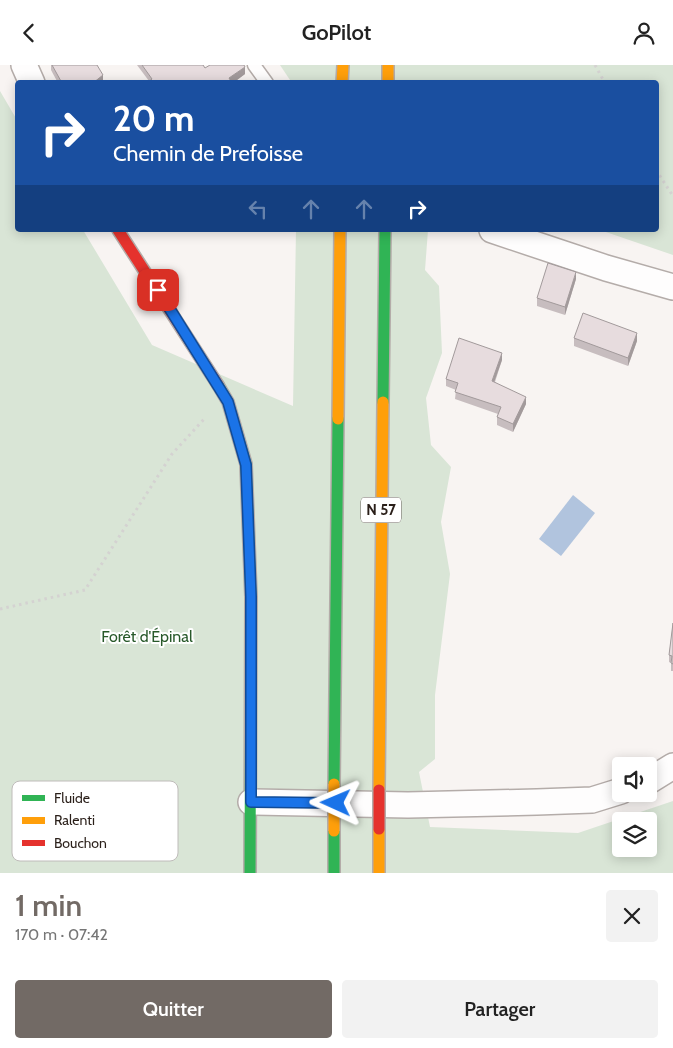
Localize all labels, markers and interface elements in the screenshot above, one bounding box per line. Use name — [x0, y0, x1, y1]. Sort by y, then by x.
icon: back — [15, 19, 43, 47]
text: GoPilot — [302, 19, 371, 46]
icon: person — [630, 19, 658, 47]
text: 20 m — [113, 97, 195, 140]
icon: right — [30, 100, 95, 165]
text: Chemin de Prefoisse — [113, 140, 303, 167]
icon: left — [244, 195, 272, 223]
icon: ahead — [297, 195, 325, 223]
icon: ahead — [350, 195, 378, 223]
icon: right — [403, 195, 431, 223]
pin — [137, 269, 179, 311]
icon: arrive — [144, 276, 172, 304]
road number: N 57 — [361, 497, 401, 523]
park label: Forêt d'Épinal — [101, 627, 193, 646]
map controls — [612, 757, 657, 857]
button: sound — [612, 757, 657, 802]
position arrow — [309, 776, 361, 828]
legend — [12, 781, 178, 861]
text: Fluide — [54, 789, 90, 807]
text: Ralenti — [54, 811, 95, 829]
button: layers — [612, 812, 657, 857]
text: Bouchon — [54, 834, 107, 852]
text: 1 min — [15, 887, 82, 924]
button: close — [606, 890, 658, 942]
text: 170 m · 07:42 — [15, 925, 108, 944]
button: Quitter — [15, 980, 332, 1038]
button: Partager — [342, 980, 658, 1038]

